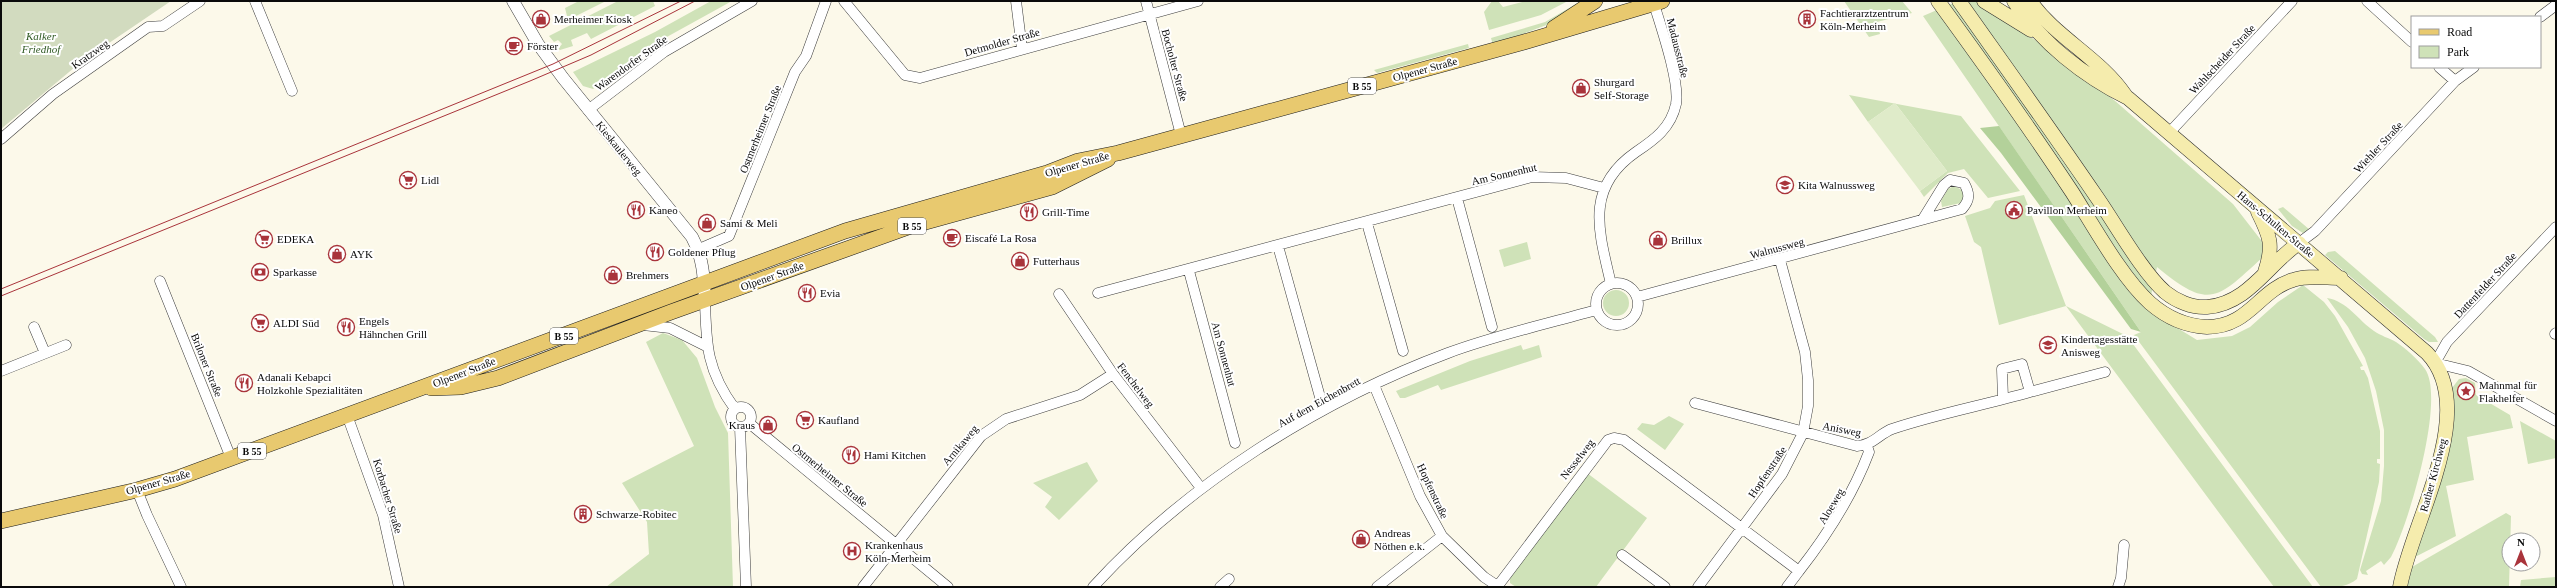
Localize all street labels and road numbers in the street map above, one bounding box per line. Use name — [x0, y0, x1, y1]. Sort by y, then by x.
street label: Madausstraße — [1665, 17, 1691, 79]
street label: Wahlscheider Straße — [2187, 22, 2257, 96]
street label: Detmolder Straße — [963, 25, 1041, 59]
street label: Bocholter Straße — [1160, 28, 1190, 103]
street label: Warendorfer Straße — [593, 33, 669, 93]
street label: Kratzweg — [69, 37, 111, 71]
street label: Olpener Straße — [1391, 55, 1459, 83]
road number: B 55 — [1348, 78, 1376, 94]
street label: Ostmerheimer Straße — [737, 83, 783, 175]
street label: Kieskaulerweg — [594, 119, 645, 178]
street label: Wiehler Straße — [2351, 119, 2405, 175]
street label: Olpener Straße — [1043, 149, 1111, 179]
street label: Am Sonnenhut — [1470, 161, 1538, 187]
street label: Hans-Schulten-Straße — [2235, 188, 2317, 260]
road number: B 55 — [898, 218, 926, 234]
street label: Walnussweg — [1749, 235, 1806, 261]
street label: Dattenfelder Straße — [2451, 249, 2519, 320]
street label: Olpener Straße — [739, 259, 805, 293]
street label: Am Sonnenhut — [1210, 320, 1238, 388]
road number: B 55 — [550, 328, 578, 344]
street label: Briloner Straße — [189, 331, 225, 399]
street label: Olpener Straße — [431, 354, 497, 389]
street label: Fenchelweg — [1115, 360, 1157, 410]
street label: Auf dem Eichenbrett — [1276, 374, 1362, 430]
street label: Anisweg — [1822, 419, 1863, 439]
street label: Arnikaweg — [940, 422, 981, 468]
street label: Nesselweg — [1558, 436, 1597, 481]
street label: Rather Kirchweg — [2417, 437, 2449, 513]
street label: Ostmerheimer Straße — [790, 441, 870, 509]
road number: B 55 — [238, 443, 266, 459]
street label: Hopfenstraße — [1745, 444, 1789, 500]
street label: Korbacher Straße — [371, 457, 405, 535]
street label: Hopfenstraße — [1415, 462, 1451, 520]
street label: Olpener Straße — [124, 467, 192, 497]
street label: Aloeweg — [1816, 485, 1847, 526]

